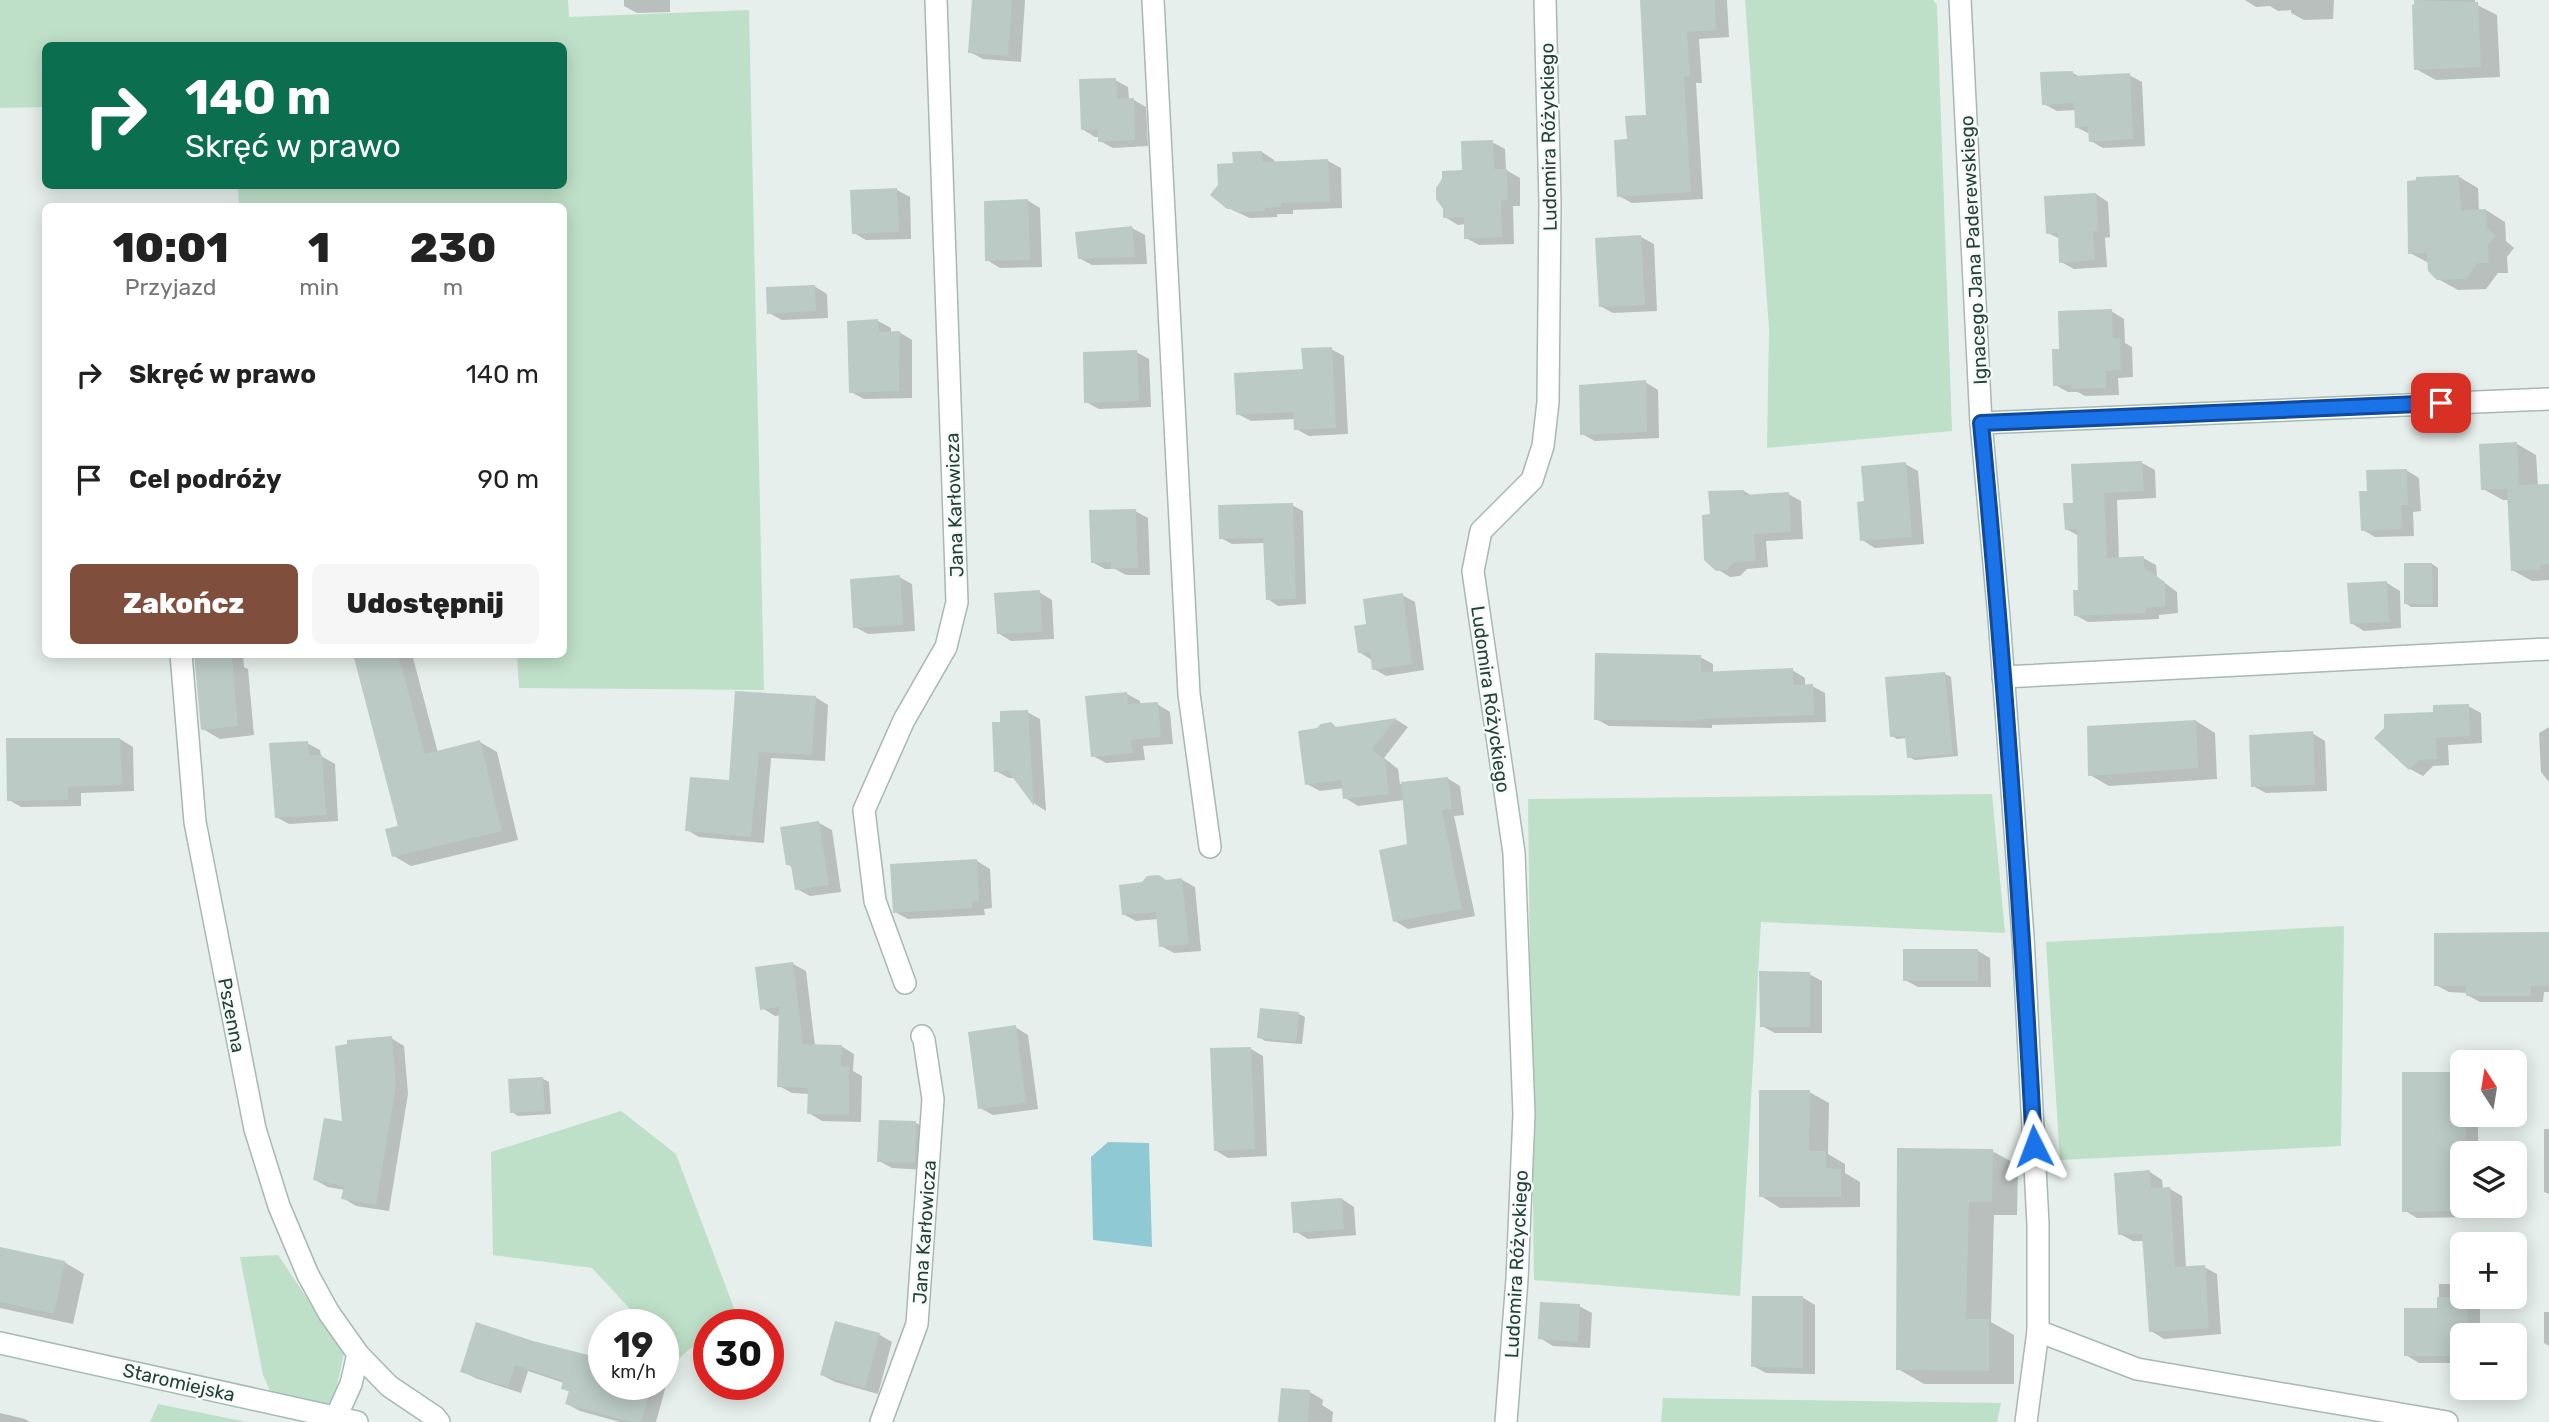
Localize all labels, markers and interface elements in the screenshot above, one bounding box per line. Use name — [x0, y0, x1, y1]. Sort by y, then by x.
street label: Ludomira Różyckiego — [1535, 43, 1562, 231]
text: 140 m — [185, 68, 331, 126]
icon: right — [70, 70, 161, 161]
street label: Ignacego Jana Paderewskiego — [1955, 115, 1992, 385]
text: Skręć w prawo — [185, 127, 401, 165]
text: 10:01 — [113, 223, 229, 273]
text: 1 — [308, 223, 330, 273]
text: 230 — [410, 223, 496, 273]
text: Przyjazd — [125, 273, 216, 301]
text: min — [299, 273, 339, 301]
text: m — [443, 273, 463, 301]
icon: right — [70, 356, 108, 394]
text: Skręć w prawo — [129, 359, 316, 390]
text: 140 m — [466, 359, 539, 390]
pin — [2411, 373, 2471, 433]
icon: arrive — [2422, 384, 2460, 422]
street label: Jana Karłowicza — [940, 432, 969, 578]
icon: arrive — [70, 461, 108, 499]
text: Cel podróży — [129, 464, 282, 495]
text: 90 m — [478, 464, 539, 495]
button: Zakończ — [70, 564, 298, 644]
button: Udostępnij — [312, 564, 539, 644]
street label: Ludomira Różyckiego — [1466, 604, 1515, 794]
street label: Pszenna — [213, 976, 250, 1054]
north arrow — [2450, 1050, 2527, 1127]
map controls — [2450, 1050, 2527, 1400]
position arrow — [1997, 1109, 2071, 1183]
button: layers — [2450, 1141, 2527, 1218]
street label: Jana Karłowicza — [908, 1159, 941, 1305]
street label: Ludomira Różyckiego — [1500, 1169, 1533, 1359]
button: + — [2450, 1232, 2527, 1309]
speed limit sign: 30 — [693, 1309, 784, 1400]
button: − — [2450, 1323, 2527, 1400]
text: 19 — [614, 1324, 653, 1366]
street label: Staromiejska — [121, 1358, 237, 1407]
text: km/h — [611, 1361, 656, 1383]

